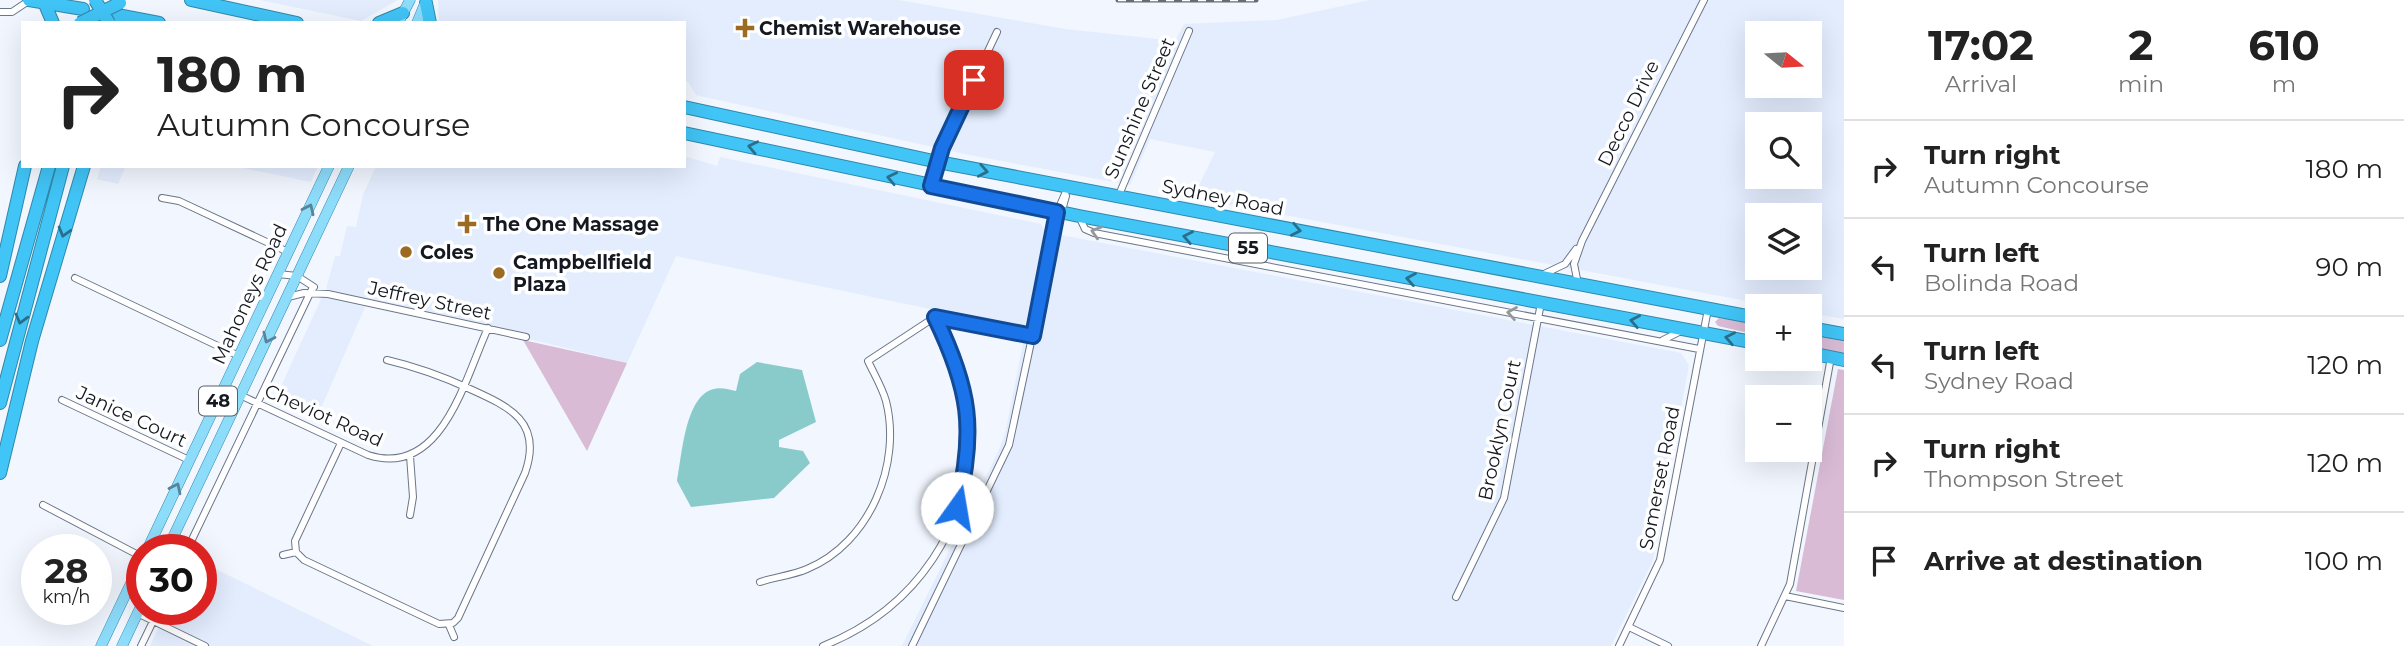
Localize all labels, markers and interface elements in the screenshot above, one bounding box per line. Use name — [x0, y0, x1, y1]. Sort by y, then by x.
place label: Chemist Warehouse — [759, 17, 961, 40]
text: 17:02 — [1928, 19, 2034, 71]
text: 2 — [2129, 19, 2153, 71]
text: 610 — [2248, 19, 2320, 71]
marker: Chemist Warehouse — [737, 20, 753, 36]
north arrow — [1745, 21, 1822, 98]
map controls — [1745, 21, 1822, 462]
street label: Sunshine Street — [1099, 34, 1180, 182]
text: 180 m — [157, 45, 307, 104]
icon: right — [42, 49, 133, 140]
pin — [944, 50, 1004, 110]
street label: Decco Drive — [1593, 57, 1664, 170]
icon: arrive — [955, 61, 993, 99]
text: Arrival — [1945, 70, 2017, 98]
text: min — [2118, 70, 2164, 98]
text: m — [2272, 70, 2296, 98]
text: Autumn Concourse — [157, 105, 470, 144]
button: search — [1745, 112, 1822, 189]
text: Turn right — [1924, 139, 2060, 171]
one-way arrow — [747, 141, 759, 156]
icon: right — [1865, 150, 1903, 188]
text: 180 m — [2305, 153, 2383, 185]
one-way arrow — [977, 162, 989, 177]
text: Autumn Concourse — [1924, 171, 2149, 199]
one-way arrow — [886, 172, 898, 187]
street label: Sydney Road — [1160, 174, 1286, 221]
button: layers — [1745, 203, 1822, 280]
one-way arrow — [300, 204, 314, 216]
place label: The One Massage — [483, 213, 659, 236]
marker: The One Massage — [457, 214, 477, 234]
street label: Mahoneys Road — [207, 220, 292, 368]
one-way arrow — [1290, 222, 1302, 237]
one-way arrow — [57, 225, 72, 237]
one-way arrow — [1091, 226, 1103, 241]
one-way arrow — [1182, 230, 1194, 245]
road number: 55 — [1229, 234, 1267, 262]
text: Turn left — [1924, 237, 2040, 269]
place label: Coles — [420, 241, 474, 264]
marker: Coles — [398, 244, 414, 260]
icon: left — [1865, 248, 1903, 286]
place label: Campbellfield Plaza — [513, 251, 652, 296]
text: 90 m — [2316, 251, 2383, 283]
marker: Campbellfield Plaza — [491, 265, 507, 281]
text: Bolinda Road — [1924, 269, 2079, 297]
one-way arrow — [1405, 272, 1417, 287]
street label: Jeffrey Street — [365, 276, 494, 325]
button: + — [1745, 294, 1822, 371]
one-way arrow — [1506, 306, 1518, 321]
one-way arrow — [15, 313, 29, 325]
one-way arrow — [1629, 314, 1641, 329]
one-way arrow — [262, 331, 276, 343]
one-way arrow — [1724, 331, 1735, 346]
text: Turn left — [1924, 335, 2040, 367]
icon: left — [1865, 346, 1903, 384]
text: 120 m — [2307, 349, 2383, 381]
street label: Brooklyn Court — [1473, 357, 1526, 503]
text: Sydney Road — [1924, 367, 2074, 395]
street label: Cheviot Road — [261, 379, 387, 452]
street label: Janice Court — [72, 380, 191, 452]
button: − — [1745, 385, 1822, 462]
road number: 48 — [199, 386, 237, 416]
street label: Somerset Road — [1634, 404, 1685, 552]
text: Turn right — [1924, 433, 2060, 465]
icon: right — [1865, 444, 1903, 482]
text: 120 m — [2307, 447, 2383, 479]
text: Thompson Street — [1924, 465, 2124, 493]
position arrow — [920, 471, 994, 545]
one-way arrow — [168, 483, 182, 495]
speed limit sign: 30 — [126, 534, 217, 625]
icon: arrive — [1865, 542, 1903, 580]
text: Arrive at destination — [1924, 545, 2203, 577]
text: 100 m — [2305, 545, 2383, 577]
text: 28 — [45, 549, 88, 592]
text: km/h — [42, 586, 91, 608]

